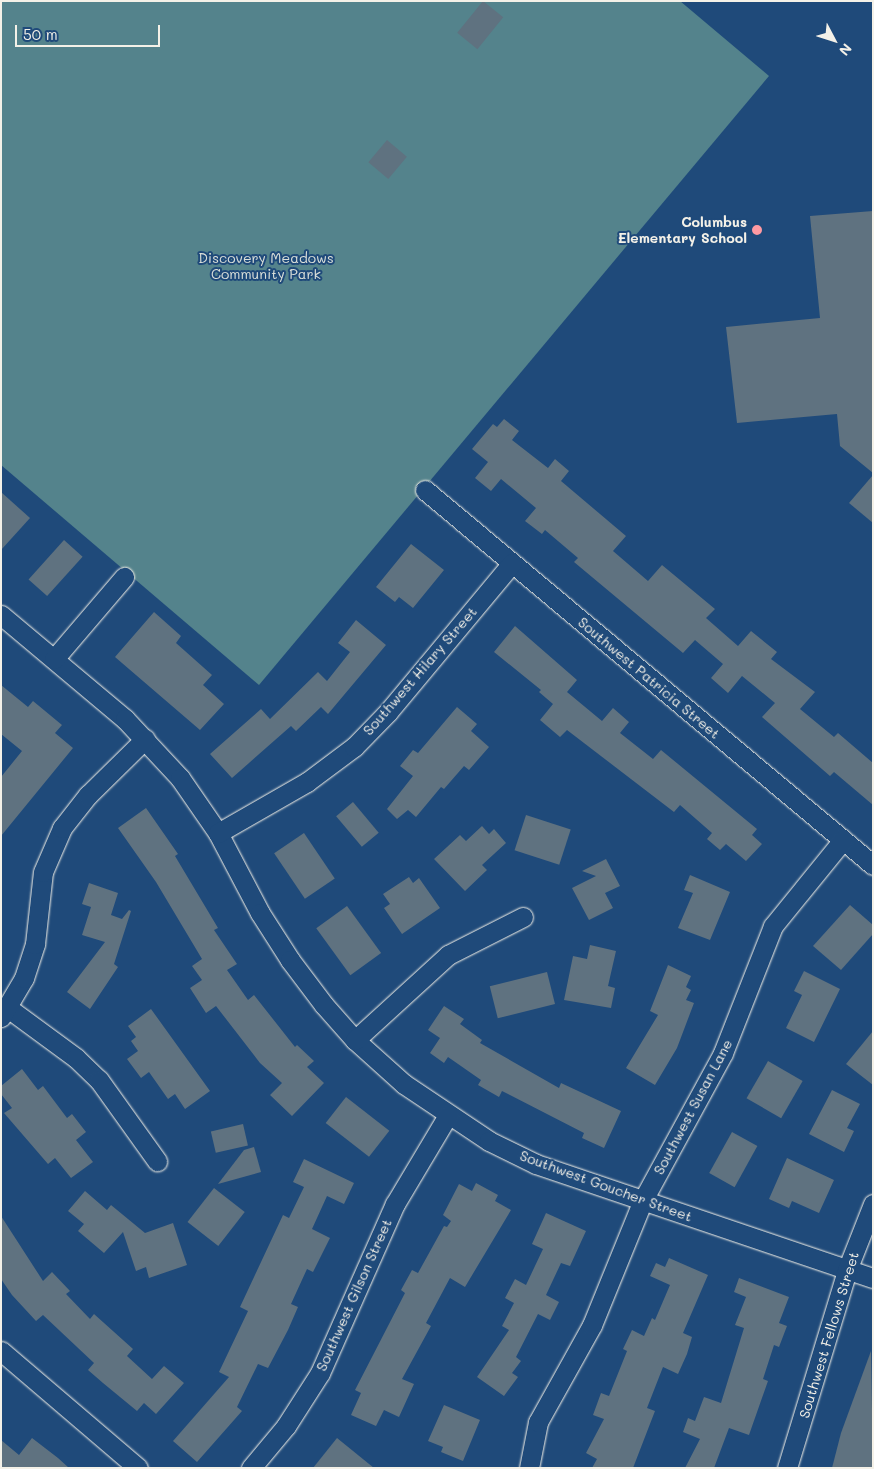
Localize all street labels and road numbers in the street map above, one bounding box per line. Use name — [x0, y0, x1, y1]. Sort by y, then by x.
street label: Southwest Hilary Street — [360, 603, 480, 739]
street label: Southwest Patricia Street — [575, 614, 723, 742]
street label: Southwest Susan Lane — [650, 1037, 736, 1177]
street label: Southwest Goucher Street — [518, 1147, 694, 1225]
street label: Southwest Gilson Street — [313, 1216, 395, 1374]
street label: Southwest Fellows Street — [796, 1250, 862, 1420]

